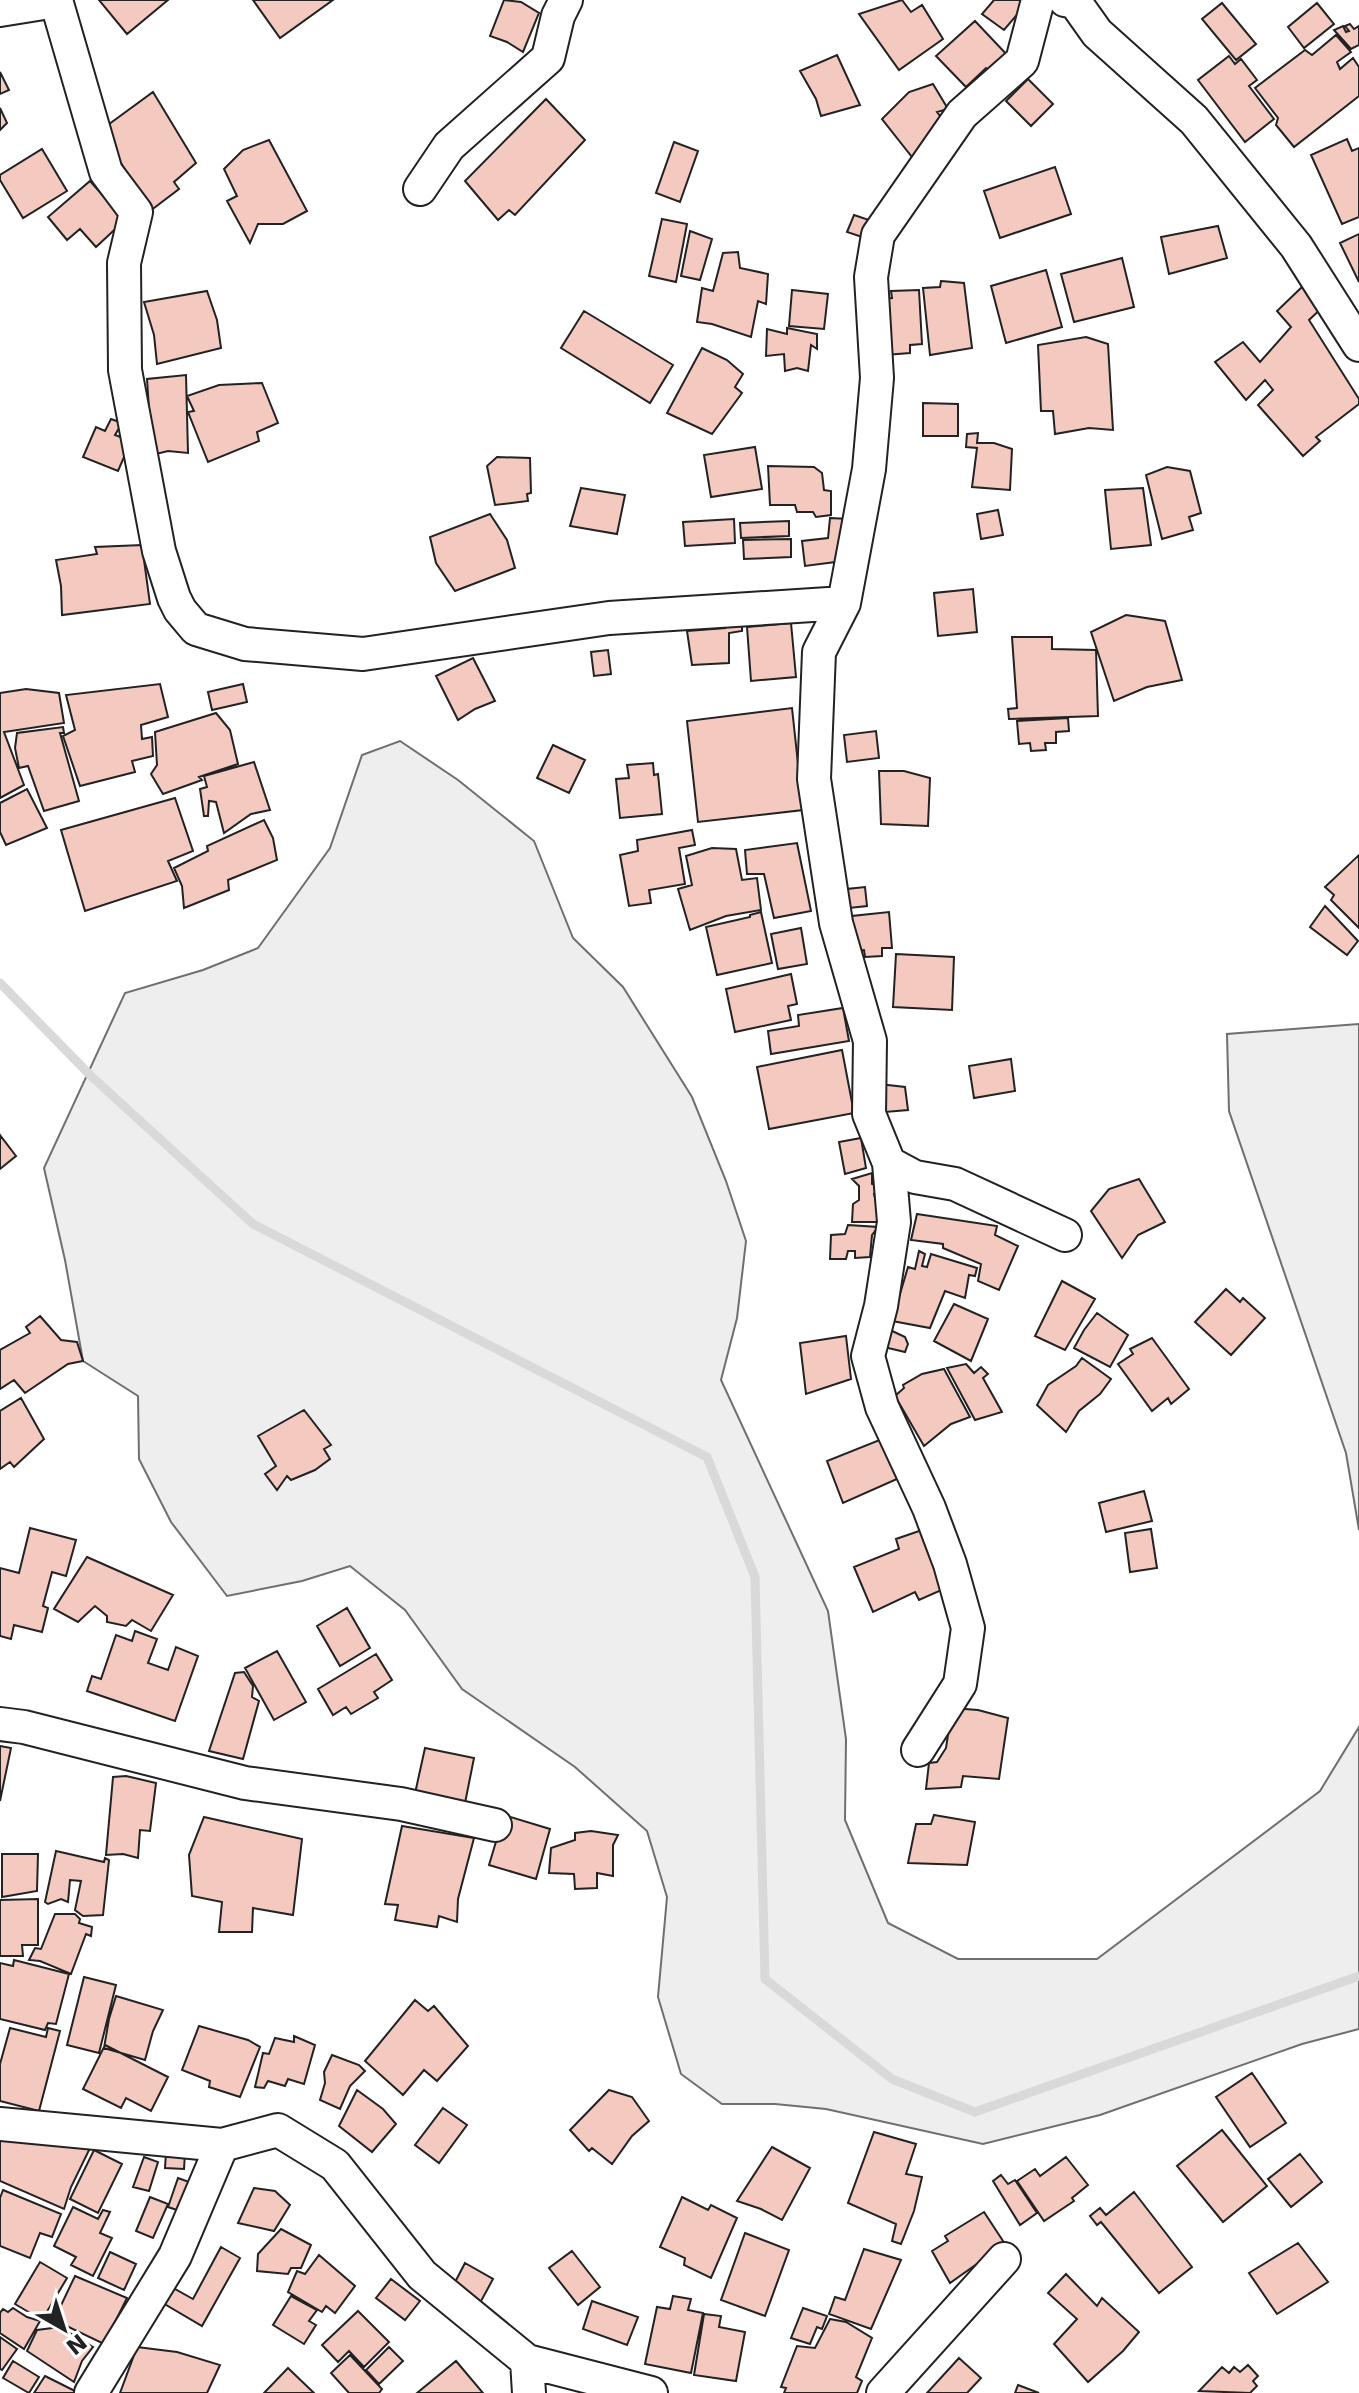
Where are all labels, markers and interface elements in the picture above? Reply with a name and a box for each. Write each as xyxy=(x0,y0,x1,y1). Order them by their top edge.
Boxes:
north arrow xyxy=(24,2289,104,2369)
text: N xyxy=(61,2329,91,2360)

